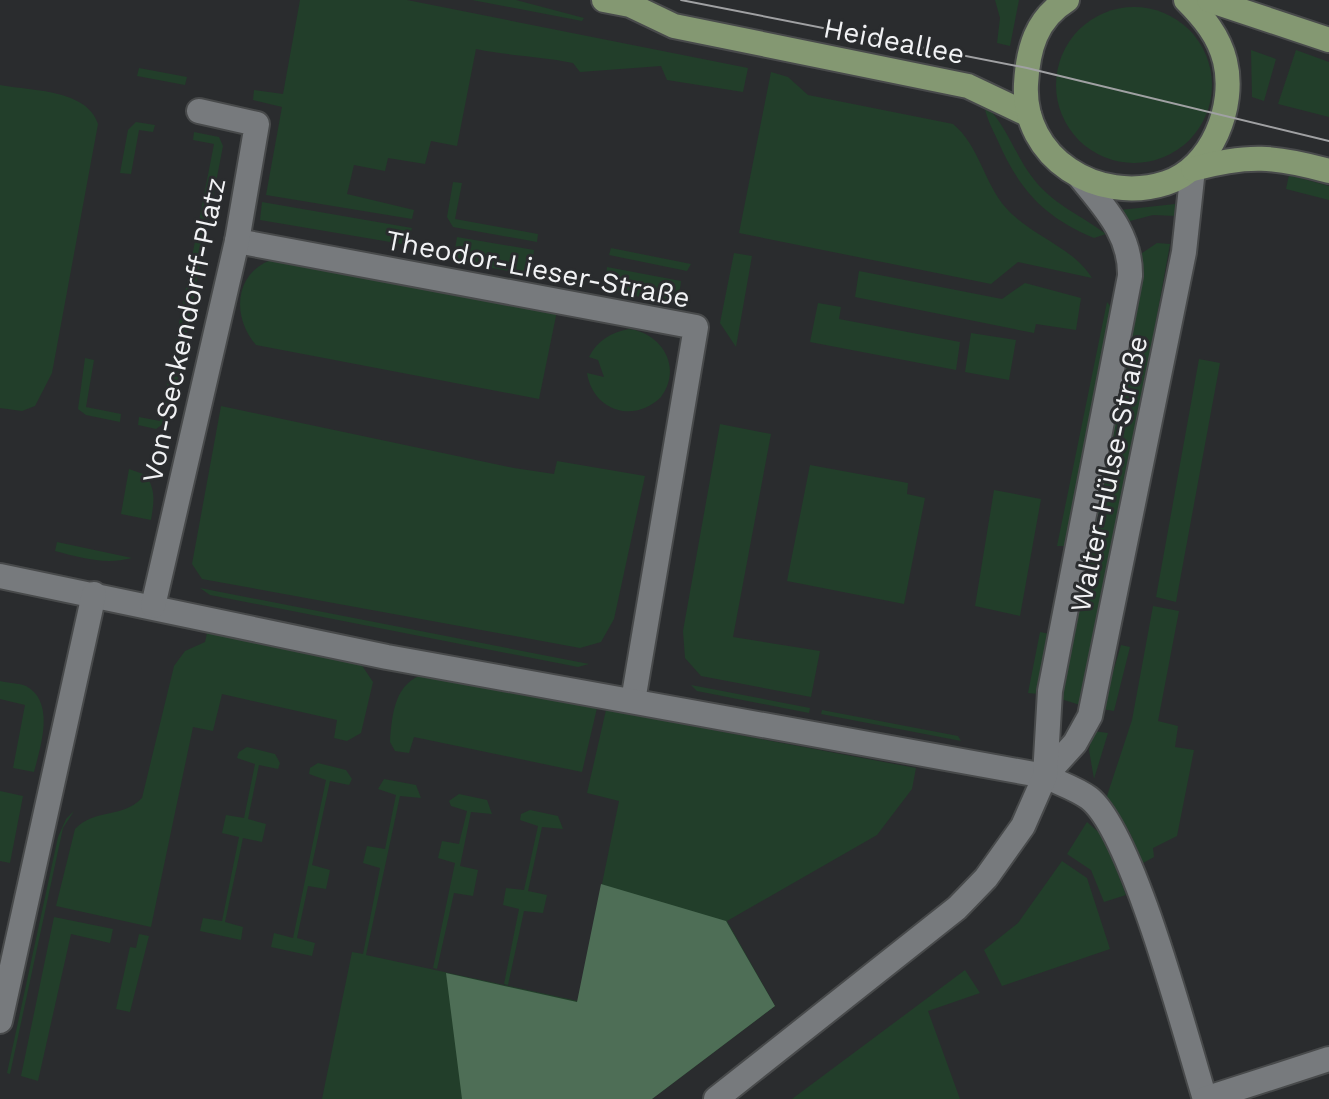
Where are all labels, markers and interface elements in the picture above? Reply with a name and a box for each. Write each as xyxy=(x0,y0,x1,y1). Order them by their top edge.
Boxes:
street label: Heideallee xyxy=(821,11,967,71)
street label: Von-Seckendorff-Platz xyxy=(136,174,232,486)
street label: Theodor-Lieser-Straße xyxy=(383,223,693,315)
street label: Walter-Hülse-Straße xyxy=(1064,333,1154,615)

